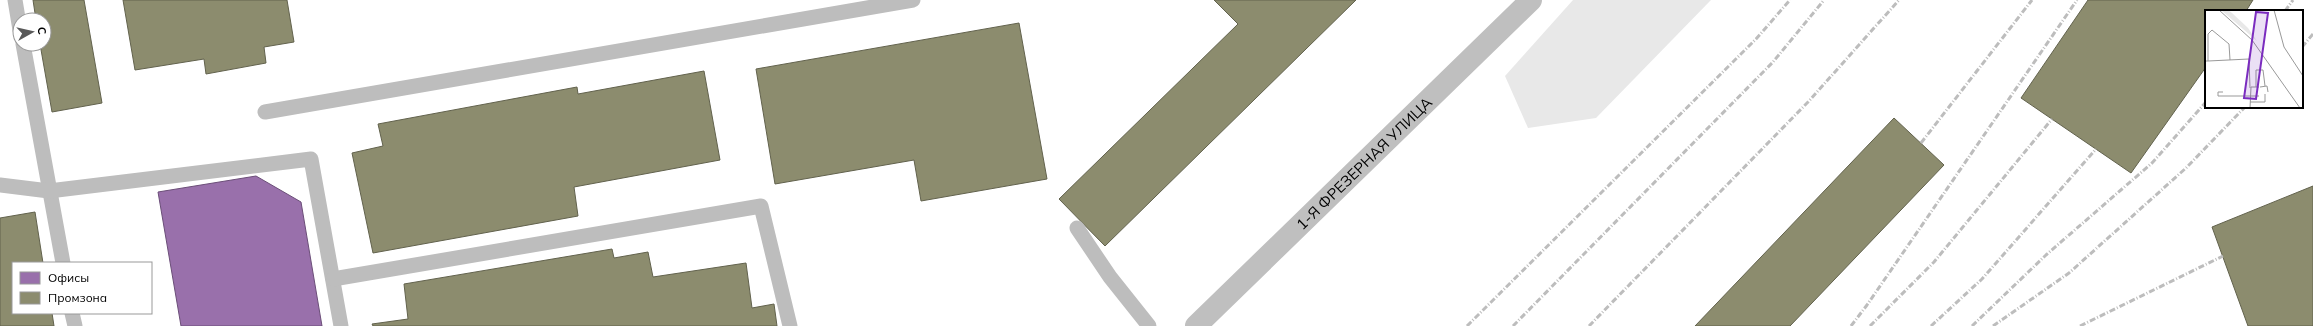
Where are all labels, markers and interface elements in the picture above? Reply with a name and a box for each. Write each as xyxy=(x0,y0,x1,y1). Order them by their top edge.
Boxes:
inset map xyxy=(2205,10,2303,108)
north arrow xyxy=(12,12,52,52)
text: С xyxy=(34,26,49,36)
street label: 1-Я ФРЕЗЕРНАЯ УЛИЦА xyxy=(1292,92,1436,233)
legend xyxy=(12,262,152,314)
text: Офисы xyxy=(48,270,89,285)
text: Промзона xyxy=(48,290,107,305)

